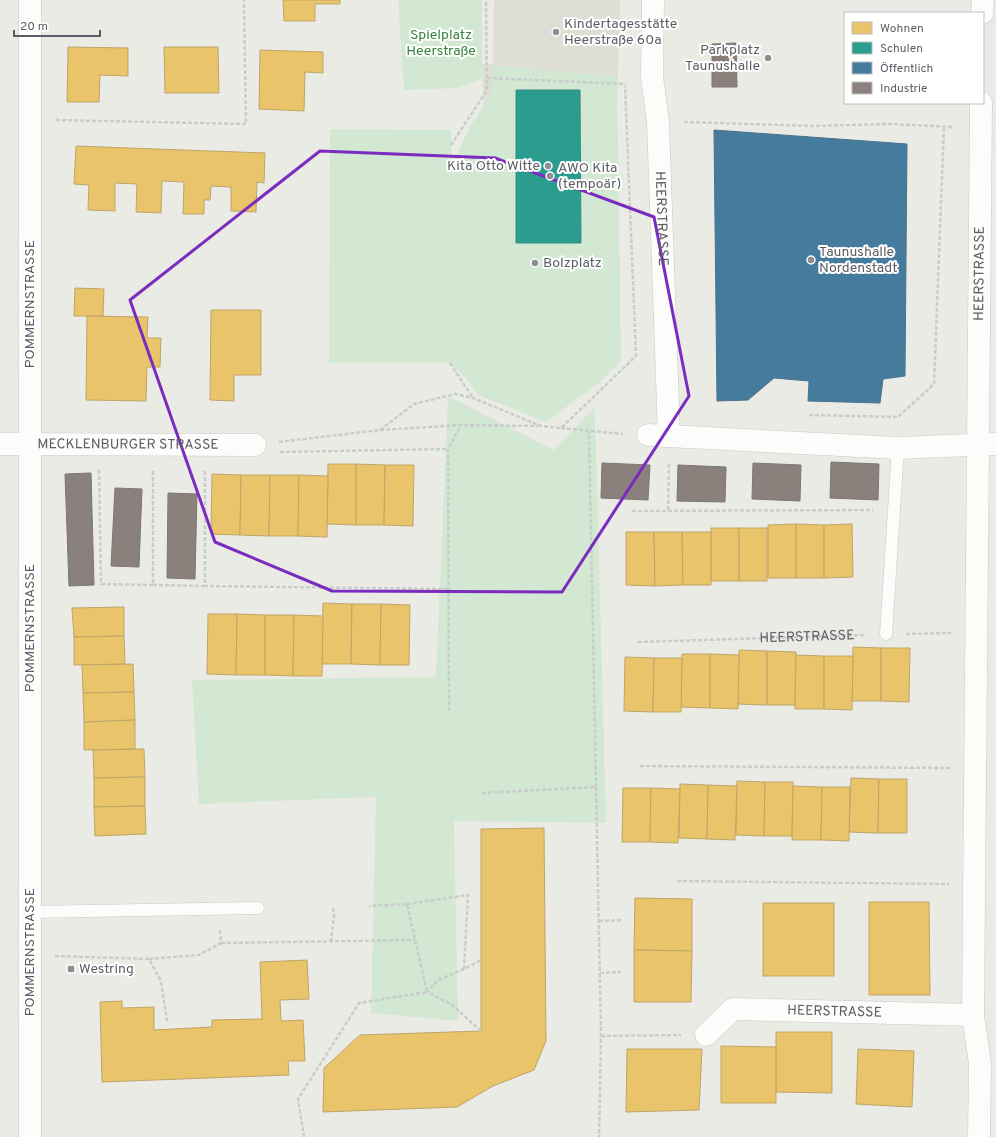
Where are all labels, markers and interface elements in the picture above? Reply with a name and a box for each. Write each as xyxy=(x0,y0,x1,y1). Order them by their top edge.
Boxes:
scale bar xyxy=(14,12,100,38)
legend xyxy=(844,12,984,104)
place label: Kindertagesstätte Heerstraße 60a xyxy=(564,16,677,49)
text: 20 m xyxy=(20,19,48,35)
text: Wohnen xyxy=(880,21,924,37)
park label: Spielplatz Heerstraße xyxy=(406,27,476,60)
marker: Kindertagesstätte Heerstraße 60a xyxy=(551,27,561,37)
text: Schulen xyxy=(880,41,923,57)
place label: Parkplatz Taunushalle xyxy=(685,42,760,75)
marker: Parkplatz Taunushalle xyxy=(763,53,773,63)
text: Öffentlich xyxy=(880,61,933,77)
text: Industrie xyxy=(880,81,928,97)
place label: Kita Otto Witte xyxy=(447,158,540,175)
place label: AWO Kita (tempoär) xyxy=(558,160,621,193)
marker: Kita Otto Witte xyxy=(543,161,553,171)
marker: AWO Kita (tempoär) xyxy=(545,171,555,181)
street label: HEERSTRASSE xyxy=(651,171,672,266)
street label: HEERSTRASSE xyxy=(971,226,988,321)
street label: POMMERNSTRASSE xyxy=(22,240,39,368)
place label: Taunushalle Nordenstadt xyxy=(819,244,898,277)
place label: Bolzplatz xyxy=(543,255,602,272)
marker: Taunushalle Nordenstadt xyxy=(806,255,816,265)
marker: Bolzplatz xyxy=(530,258,540,268)
street label: MECKLENBURGER STRASSE xyxy=(37,436,219,453)
street label: POMMERNSTRASSE xyxy=(22,564,39,692)
street label: HEERSTRASSE xyxy=(759,627,855,647)
street label: POMMERNSTRASSE xyxy=(22,888,39,1016)
place label: Westring xyxy=(79,961,134,978)
marker: Westring xyxy=(66,964,76,974)
street label: HEERSTRASSE xyxy=(787,1002,882,1021)

